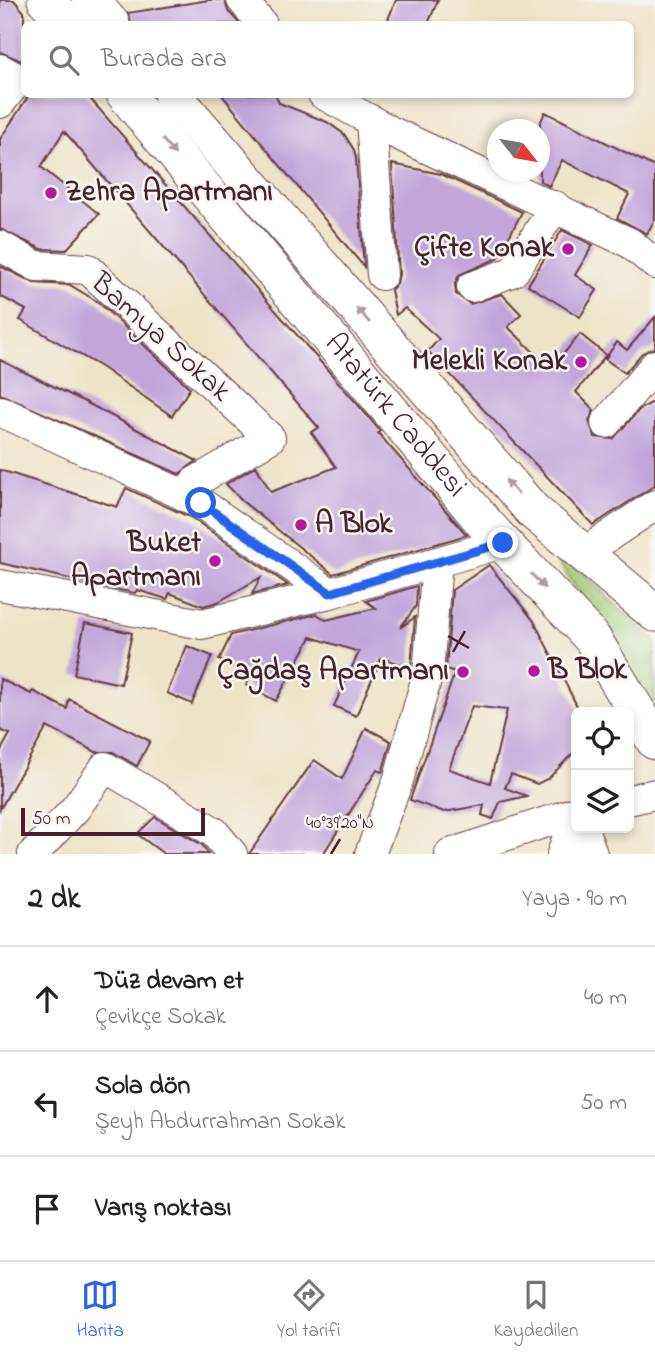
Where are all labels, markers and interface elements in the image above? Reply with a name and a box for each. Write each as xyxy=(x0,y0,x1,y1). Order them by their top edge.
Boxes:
search box xyxy=(21,21,634,98)
icon: search xyxy=(45,41,83,79)
text: Burada ara xyxy=(101,41,227,79)
north arrow xyxy=(487,119,550,182)
one-way arrow xyxy=(161,138,176,155)
place label: Zehra Apartmanı xyxy=(65,171,273,215)
marker: Zehra Apartmanı xyxy=(43,185,59,201)
place label: Çifte Konak xyxy=(414,227,555,271)
marker: Çifte Konak xyxy=(560,241,576,257)
street label: Bamya Sokak xyxy=(79,262,241,414)
one-way arrow xyxy=(355,306,371,324)
street label: Atatürk Caddesi xyxy=(313,324,477,508)
place label: Melekli Konak xyxy=(412,340,568,384)
marker: Melekli Konak xyxy=(573,354,589,370)
one-way arrow xyxy=(504,478,520,496)
route start xyxy=(185,487,216,518)
place label: A Blok xyxy=(315,503,393,547)
marker: A Blok xyxy=(293,517,309,533)
place label: Buket Apartmanı xyxy=(71,522,202,600)
route end xyxy=(487,527,518,558)
marker: Buket Apartmanı xyxy=(207,553,223,569)
one-way arrow xyxy=(530,572,546,589)
place label: B Blok xyxy=(546,649,628,693)
place label: Çağdaş Apartmanı xyxy=(217,650,449,695)
marker: B Blok xyxy=(526,663,542,679)
marker: Çağdaş Apartmanı xyxy=(455,664,471,680)
map controls xyxy=(571,707,634,833)
button: locate xyxy=(571,707,634,770)
button: layers xyxy=(571,770,634,833)
scale bar xyxy=(21,805,205,837)
text: 50 m xyxy=(32,806,71,833)
text: 40°39'20"N xyxy=(306,811,374,837)
text: 2 dk xyxy=(28,878,80,922)
text: Yaya · 90 m xyxy=(522,883,627,916)
text: Düz devam et xyxy=(95,963,244,1001)
icon: ahead xyxy=(28,980,66,1018)
text: 40 m xyxy=(584,982,627,1015)
text: Çevikçe Sokak xyxy=(95,1001,226,1034)
text: Sola dön xyxy=(95,1068,190,1106)
icon: left xyxy=(28,1085,66,1123)
text: 50 m xyxy=(580,1087,627,1120)
text: Şeyh Abdurrahman Sokak xyxy=(95,1106,345,1139)
icon: arrive xyxy=(28,1190,66,1228)
text: Varış noktası xyxy=(95,1190,231,1228)
tab: Harita xyxy=(77,1276,124,1345)
tab: Yol tarifi xyxy=(277,1276,340,1345)
tab: Kaydedilen xyxy=(493,1276,578,1345)

